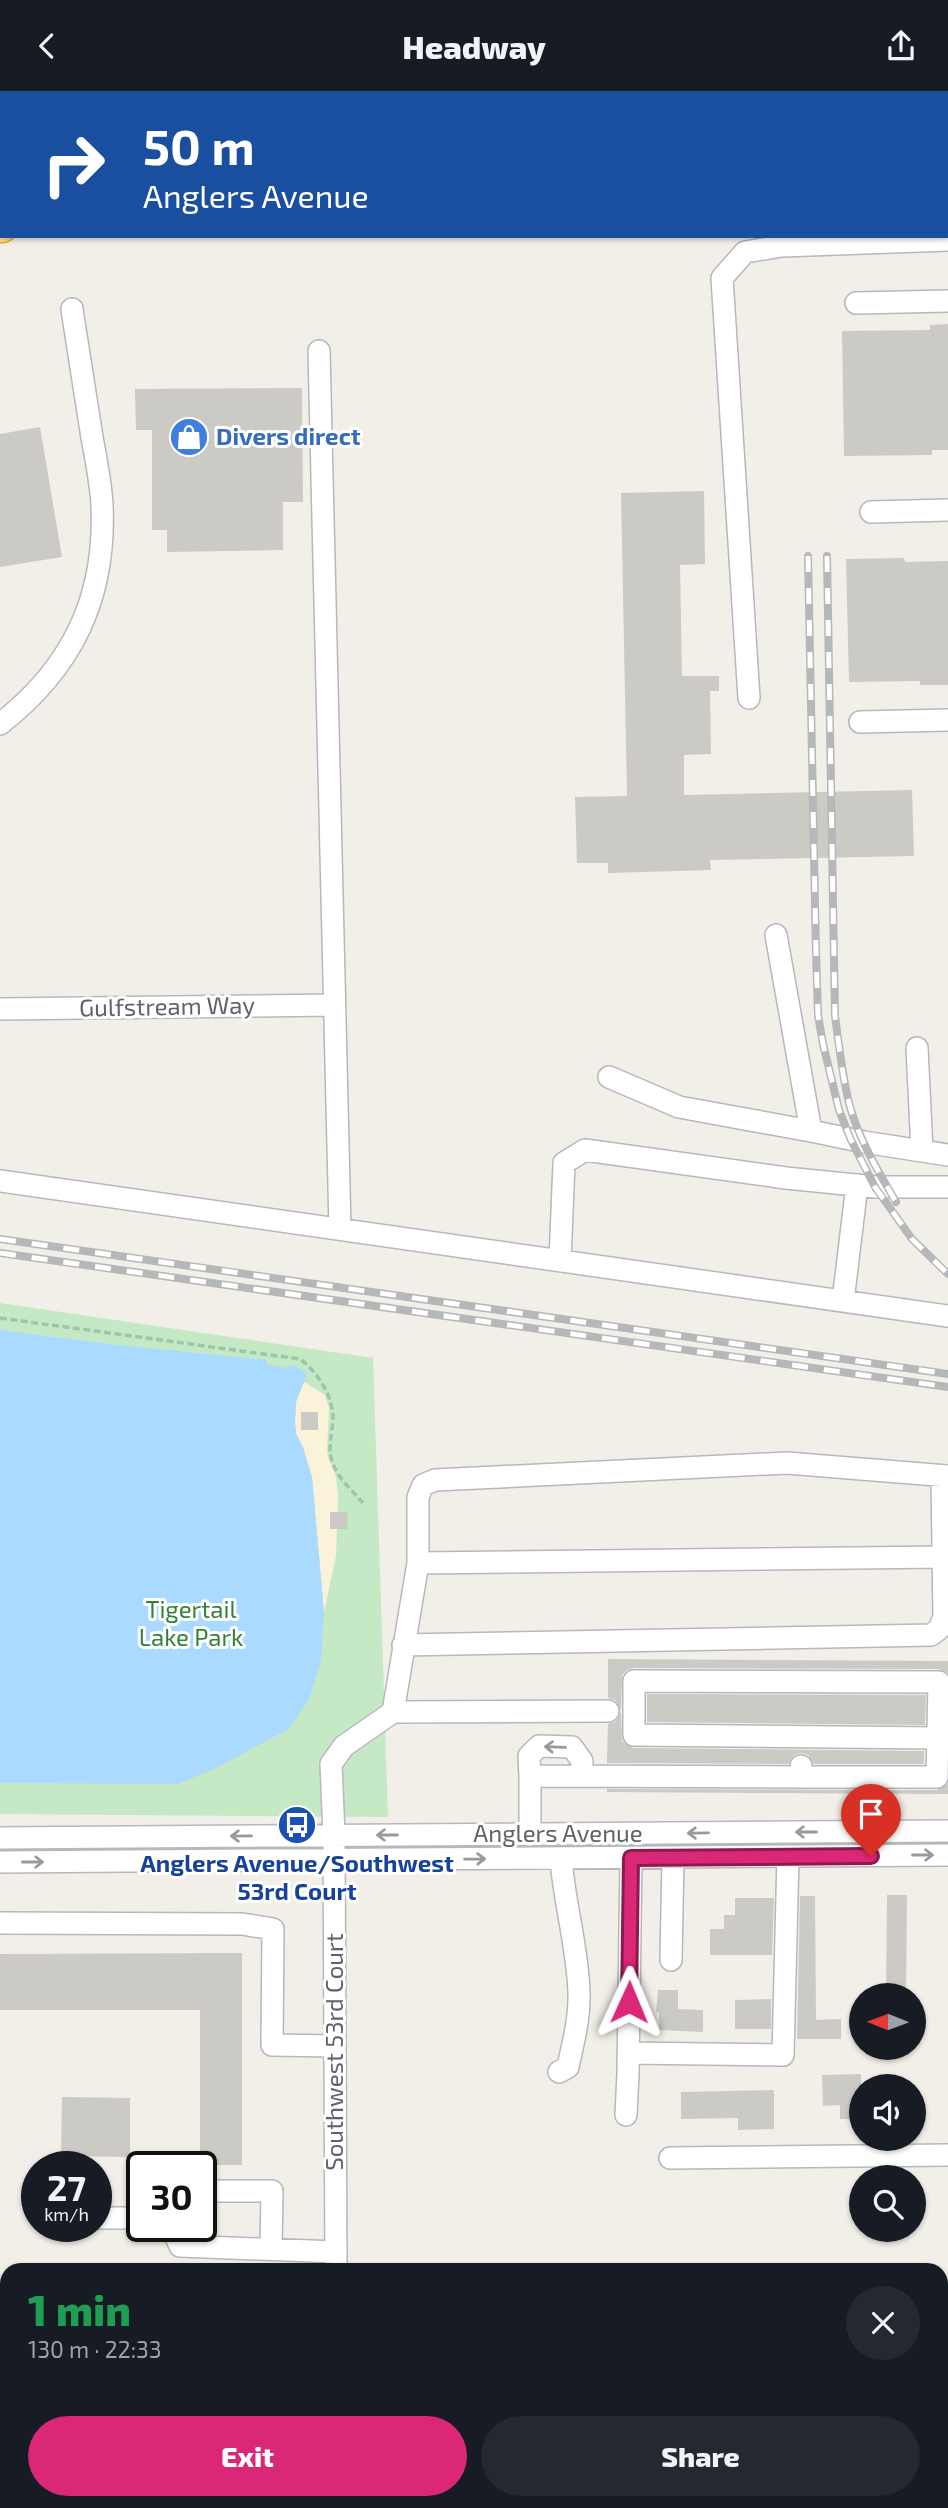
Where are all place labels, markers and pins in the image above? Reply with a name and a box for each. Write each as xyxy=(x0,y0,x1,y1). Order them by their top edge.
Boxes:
shop icon: Divers direct xyxy=(168,416,210,458)
place label: Divers direct xyxy=(216,421,361,450)
pin xyxy=(841,1784,901,1856)
bus stop icon: Anglers Avenue/Southwest 53rd Court xyxy=(276,1804,318,1846)
place label: Anglers Avenue/Southwest 53rd Court xyxy=(140,1848,454,1905)

